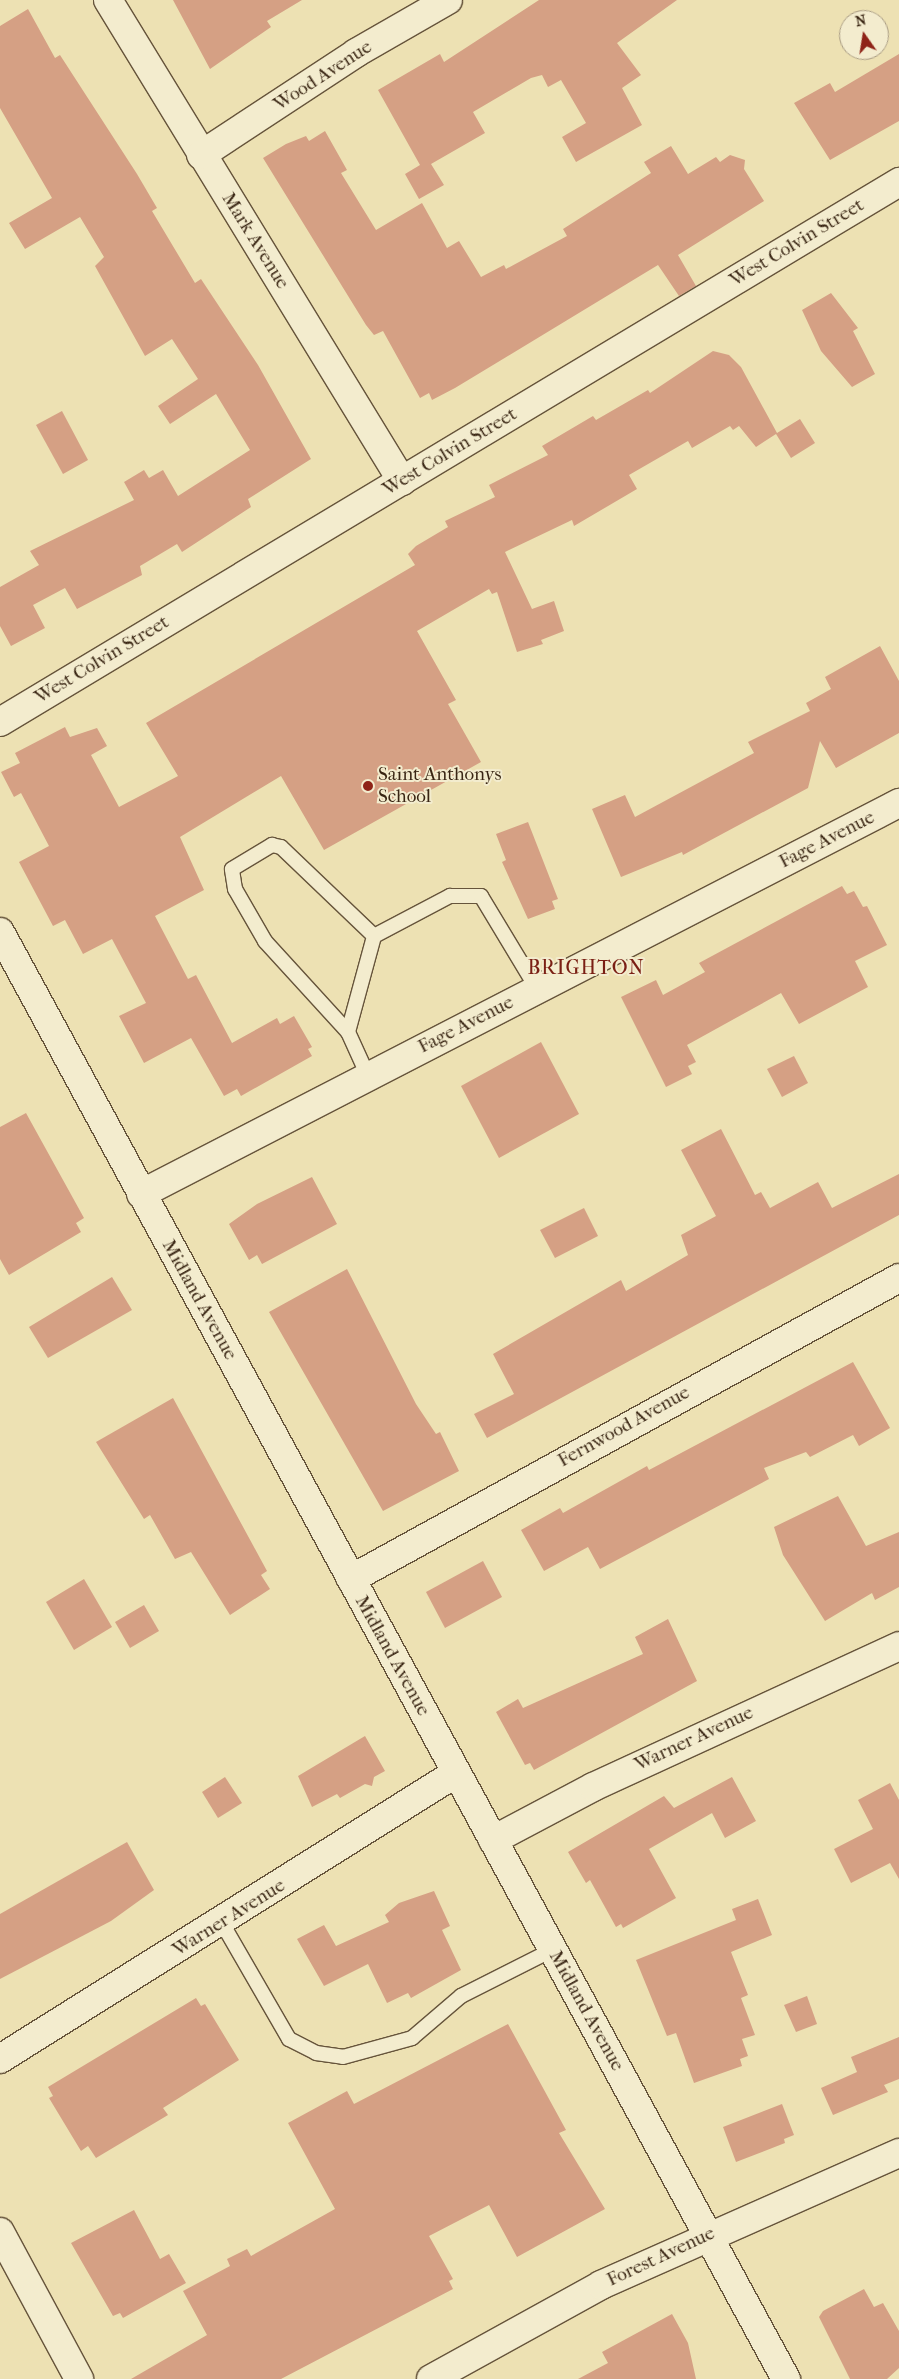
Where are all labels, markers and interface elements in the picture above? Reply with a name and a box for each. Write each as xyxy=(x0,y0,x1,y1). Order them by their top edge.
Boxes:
north arrow xyxy=(839,10,889,60)
text: N xyxy=(854,11,868,30)
street label: Wood Avenue xyxy=(270,36,376,116)
street label: Mark Avenue xyxy=(216,189,294,293)
street label: West Colvin Street xyxy=(726,194,868,292)
street label: West Colvin Street xyxy=(379,403,521,501)
street label: West Colvin Street xyxy=(31,611,173,709)
place label: Saint Anthonys School xyxy=(378,764,502,808)
marker: Saint Anthonys School xyxy=(362,780,374,792)
street label: Fage Avenue xyxy=(776,806,878,874)
district label: BRIGHTON xyxy=(526,955,646,979)
street label: Fage Avenue xyxy=(415,991,517,1059)
street label: Midland Avenue xyxy=(157,1236,241,1364)
street label: Fernwood Avenue xyxy=(554,1381,694,1473)
street label: Midland Avenue xyxy=(350,1592,434,1720)
street label: Warner Avenue xyxy=(631,1702,757,1776)
street label: Warner Avenue xyxy=(169,1874,289,1962)
street label: Midland Avenue xyxy=(544,1947,628,2075)
street label: Forest Avenue xyxy=(604,2222,718,2292)

